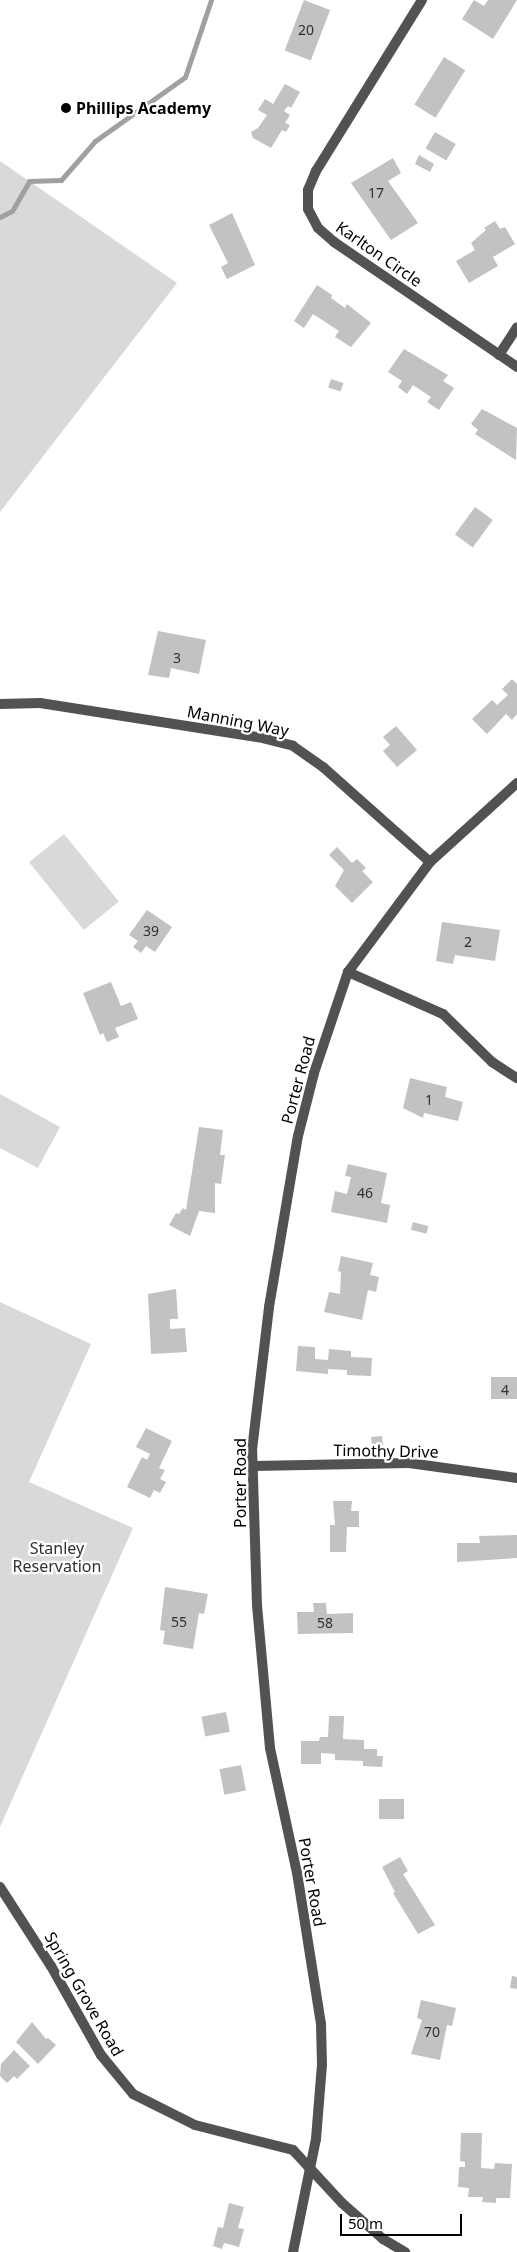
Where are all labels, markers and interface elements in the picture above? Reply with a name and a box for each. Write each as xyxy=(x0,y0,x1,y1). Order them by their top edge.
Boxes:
house number: 20 xyxy=(298,22,314,38)
place label: Phillips Academy xyxy=(76,98,211,118)
marker: Phillips Academy xyxy=(60,102,72,114)
house number: 17 xyxy=(368,185,384,201)
street label: Karlton Circle xyxy=(332,217,426,291)
house number: 3 xyxy=(173,650,181,666)
street label: Manning Way xyxy=(186,702,290,740)
house number: 39 xyxy=(143,923,159,939)
house number: 2 xyxy=(464,934,472,950)
street label: Porter Road xyxy=(277,1034,319,1126)
house number: 1 xyxy=(425,1092,433,1108)
house number: 46 xyxy=(357,1185,373,1201)
house number: 4 xyxy=(501,1382,509,1398)
street label: Porter Road xyxy=(230,1438,250,1528)
street label: Timothy Drive xyxy=(333,1440,439,1462)
park label: Stanley Reservation xyxy=(13,1538,101,1576)
house number: 55 xyxy=(171,1614,187,1630)
house number: 58 xyxy=(317,1615,333,1631)
street label: Porter Road xyxy=(295,1836,329,1928)
street label: Spring Grove Road xyxy=(41,1928,127,2060)
house number: 70 xyxy=(424,2024,440,2040)
scale bar xyxy=(342,2204,464,2236)
text: 50 m xyxy=(348,2213,383,2233)

